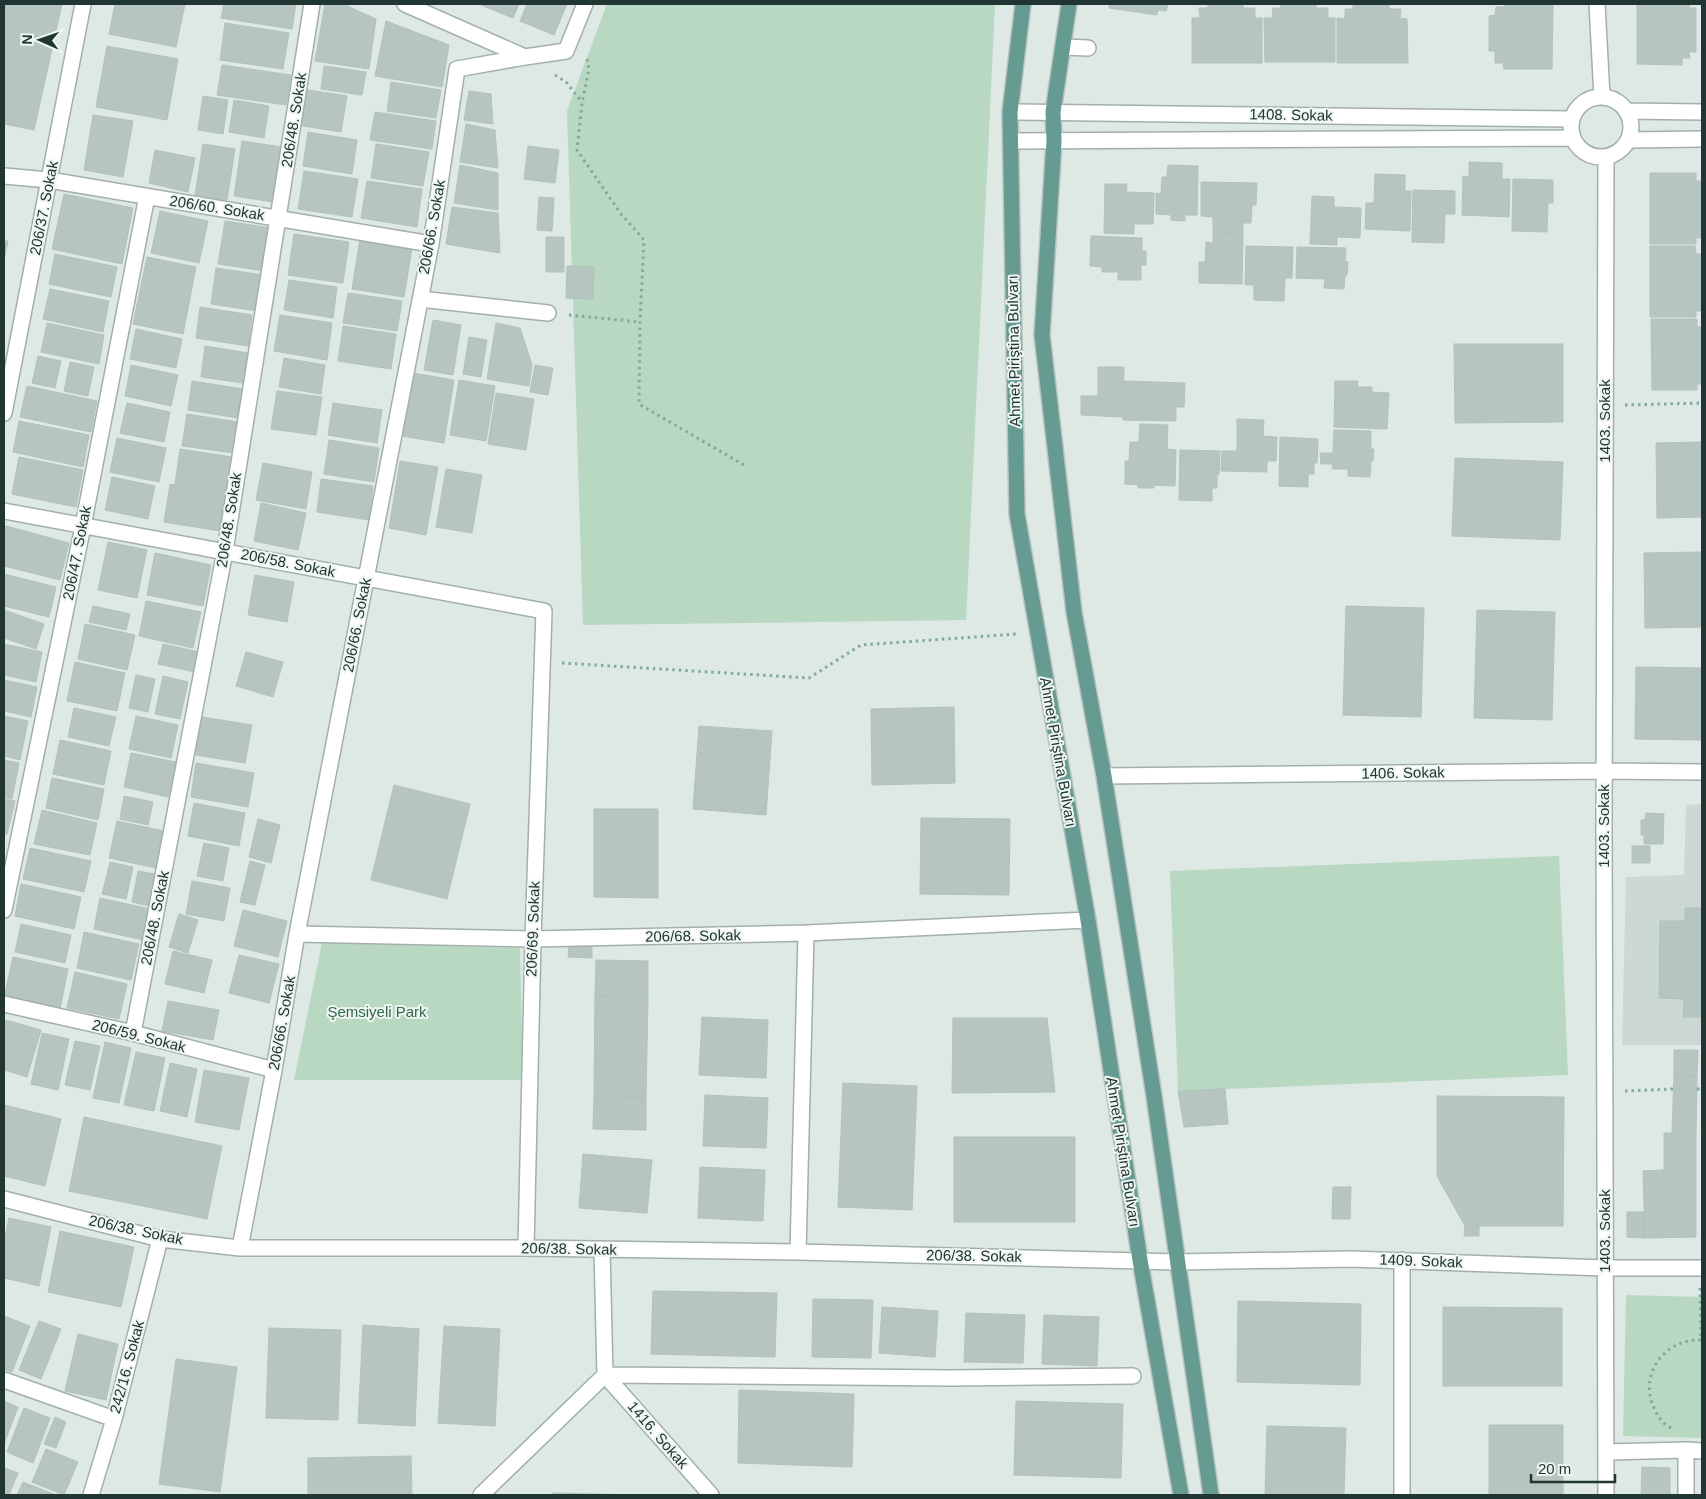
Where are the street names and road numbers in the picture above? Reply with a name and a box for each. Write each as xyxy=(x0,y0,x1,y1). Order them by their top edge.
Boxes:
street label: 206/48. Sokak xyxy=(278,71,309,169)
street label: 1408. Sokak xyxy=(1249,105,1333,124)
street label: 206/37. Sokak xyxy=(26,159,61,257)
street label: 206/66. Sokak xyxy=(415,178,448,276)
street label: 206/60. Sokak xyxy=(168,192,266,223)
street label: Ahmet Piriştina Bulvarı xyxy=(1004,275,1023,427)
street label: 1403. Sokak xyxy=(1596,379,1613,463)
street label: 206/48. Sokak xyxy=(213,471,244,569)
street label: 206/47. Sokak xyxy=(59,504,94,602)
street label: 206/58. Sokak xyxy=(239,545,337,580)
street label: 206/66. Sokak xyxy=(339,576,374,674)
street label: Ahmet Piriştina Bulvarı xyxy=(1037,676,1080,828)
street label: 1406. Sokak xyxy=(1361,763,1445,782)
street label: 1403. Sokak xyxy=(1595,784,1612,868)
street label: 206/48. Sokak xyxy=(137,869,172,967)
street label: 206/69. Sokak xyxy=(522,880,543,977)
street label: 206/68. Sokak xyxy=(645,926,742,945)
street label: 206/66. Sokak xyxy=(265,974,298,1072)
street label: 206/59. Sokak xyxy=(91,1016,188,1055)
street label: Ahmet Piriştina Bulvarı xyxy=(1103,1076,1144,1228)
street label: 1403. Sokak xyxy=(1596,1189,1613,1273)
street label: 206/38. Sokak xyxy=(87,1211,185,1248)
street label: 206/38. Sokak xyxy=(521,1239,618,1258)
street label: 206/38. Sokak xyxy=(926,1246,1023,1265)
street label: 1409. Sokak xyxy=(1379,1251,1463,1270)
street label: 242/16. Sokak xyxy=(106,1318,147,1415)
street label: 1416. Sokak xyxy=(625,1398,692,1472)

